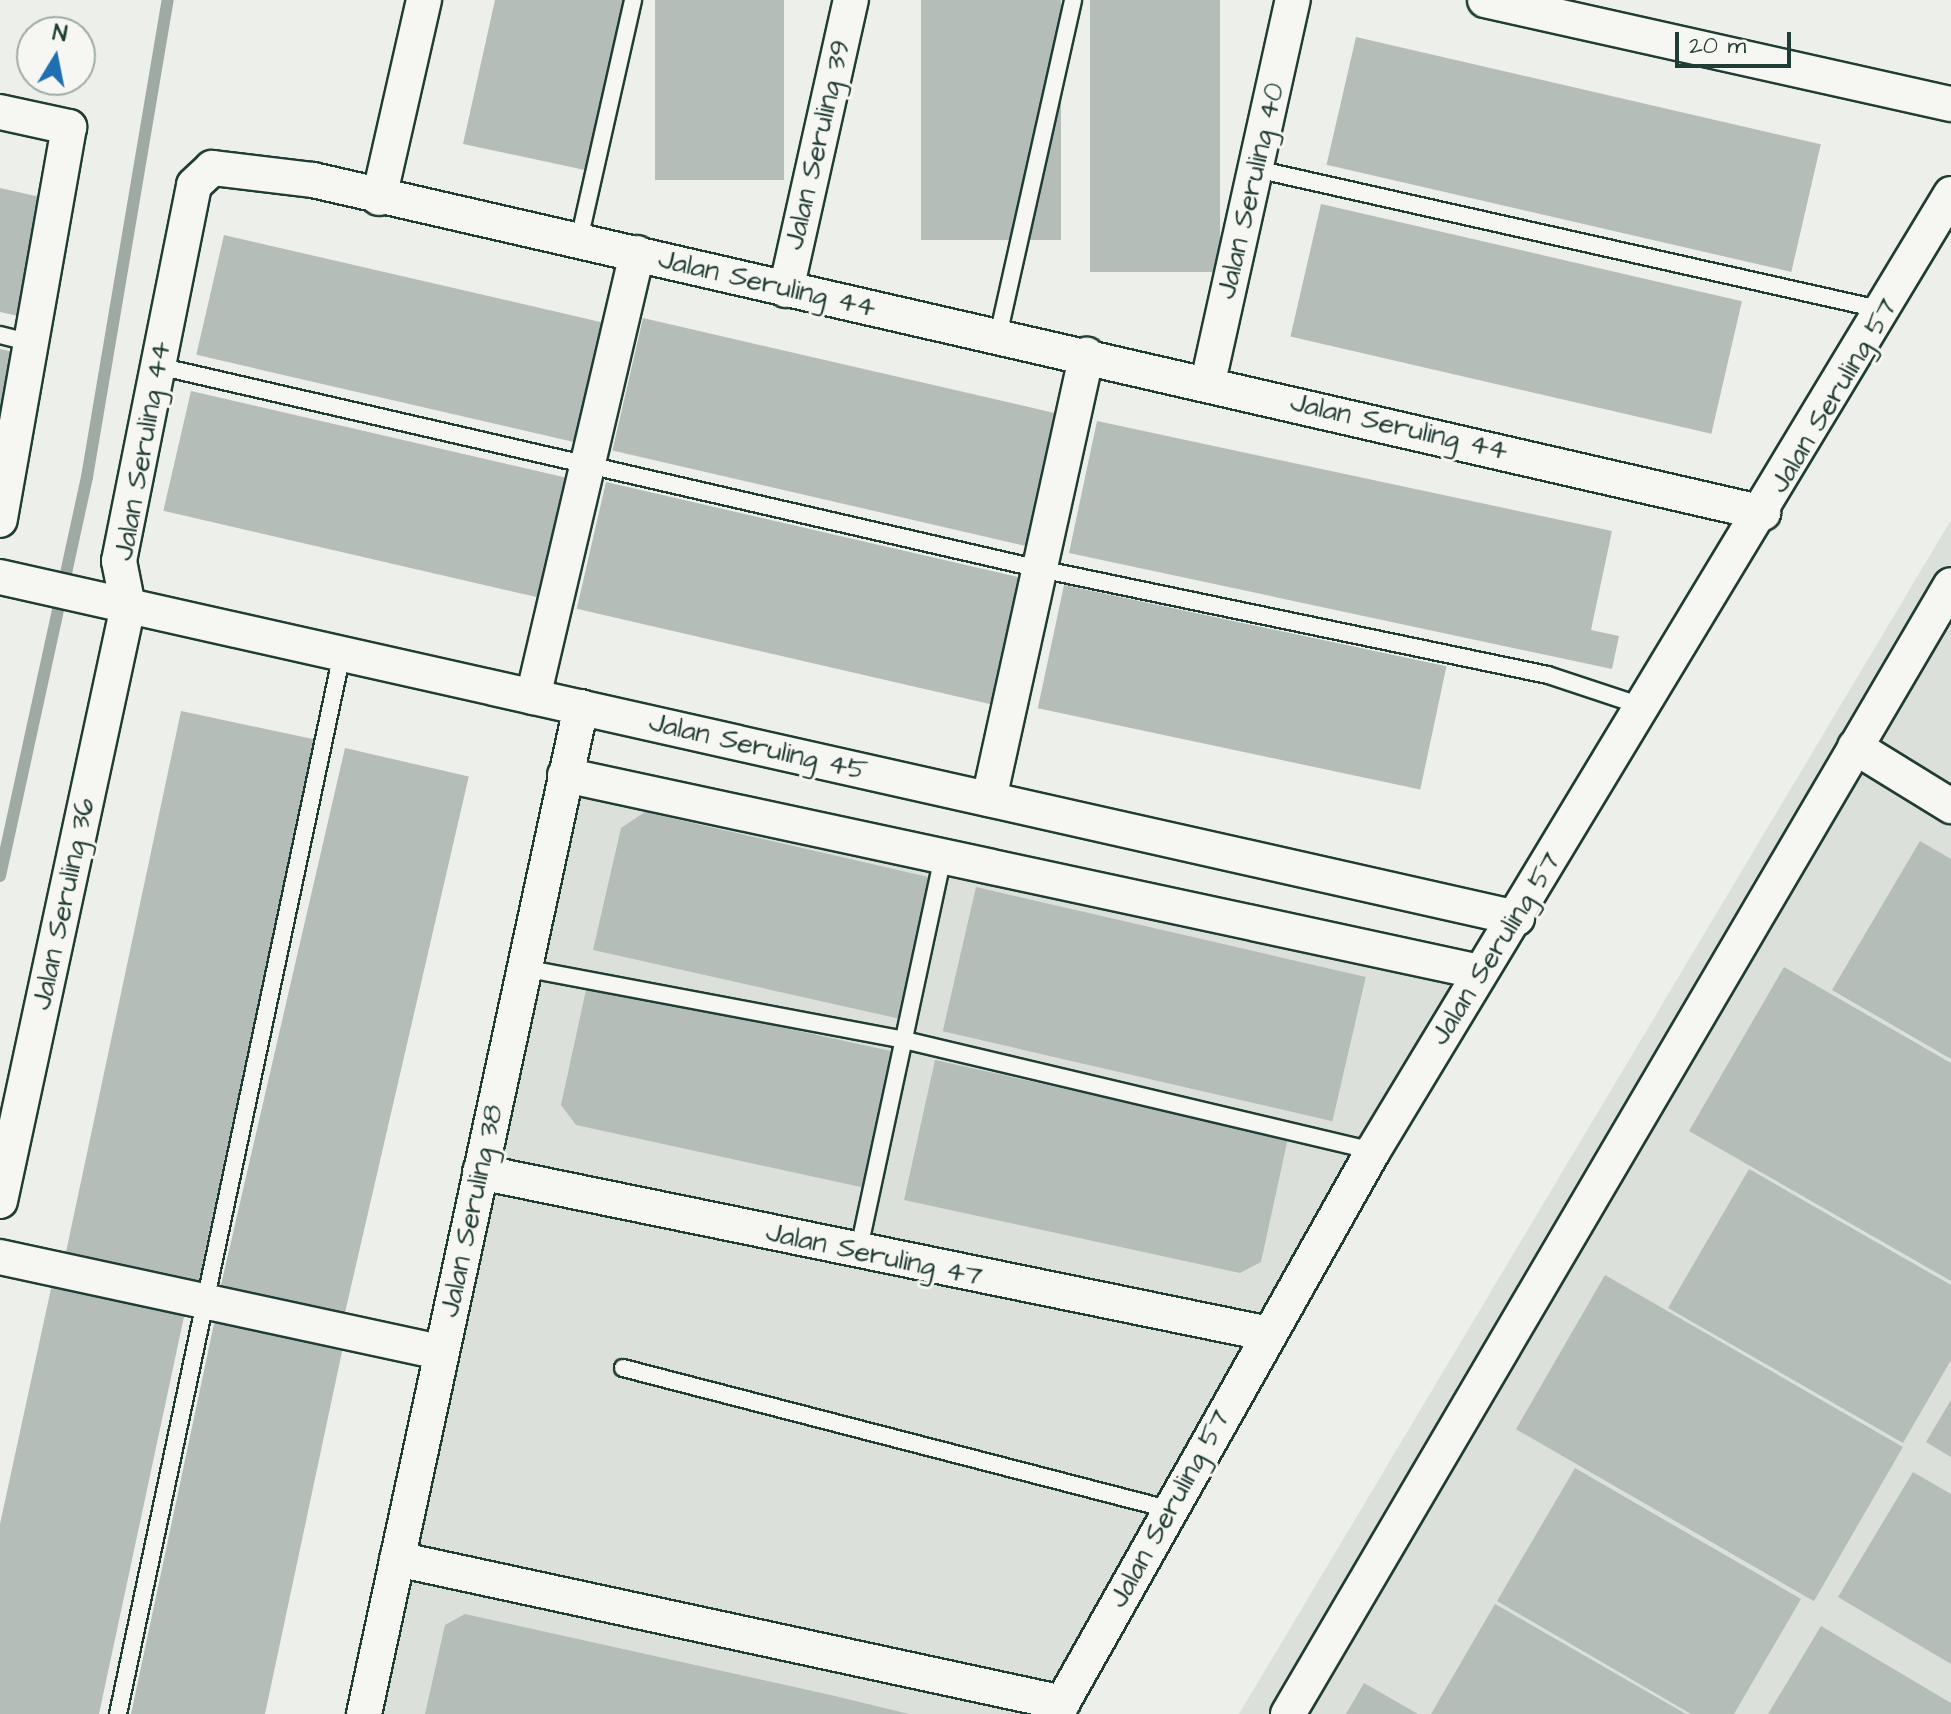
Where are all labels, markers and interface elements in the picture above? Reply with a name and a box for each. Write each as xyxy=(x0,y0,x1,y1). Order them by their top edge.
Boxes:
north arrow xyxy=(16,16,96,96)
scale bar xyxy=(1679,16,1795,66)
text: N xyxy=(50,17,69,50)
text: 20 m xyxy=(1689,29,1746,63)
street label: Jalan Seruling 39 xyxy=(778,37,858,253)
street label: Jalan Seruling 40 xyxy=(1210,80,1292,302)
street label: Jalan Seruling 44 xyxy=(655,243,879,325)
street label: Jalan Seruling 57 xyxy=(1763,293,1905,499)
street label: Jalan Seruling 44 xyxy=(107,339,179,563)
street label: Jalan Seruling 44 xyxy=(1287,386,1511,468)
street label: Jalan Seruling 45 xyxy=(646,706,870,788)
street label: Jalan Seruling 36 xyxy=(25,795,103,1013)
street label: Jalan Seruling 57 xyxy=(1423,846,1569,1052)
street label: Jalan Seruling 38 xyxy=(433,1102,511,1320)
street label: Jalan Seruling 47 xyxy=(763,1216,985,1294)
street label: Jalan Seruling 57 xyxy=(1102,1404,1238,1614)

